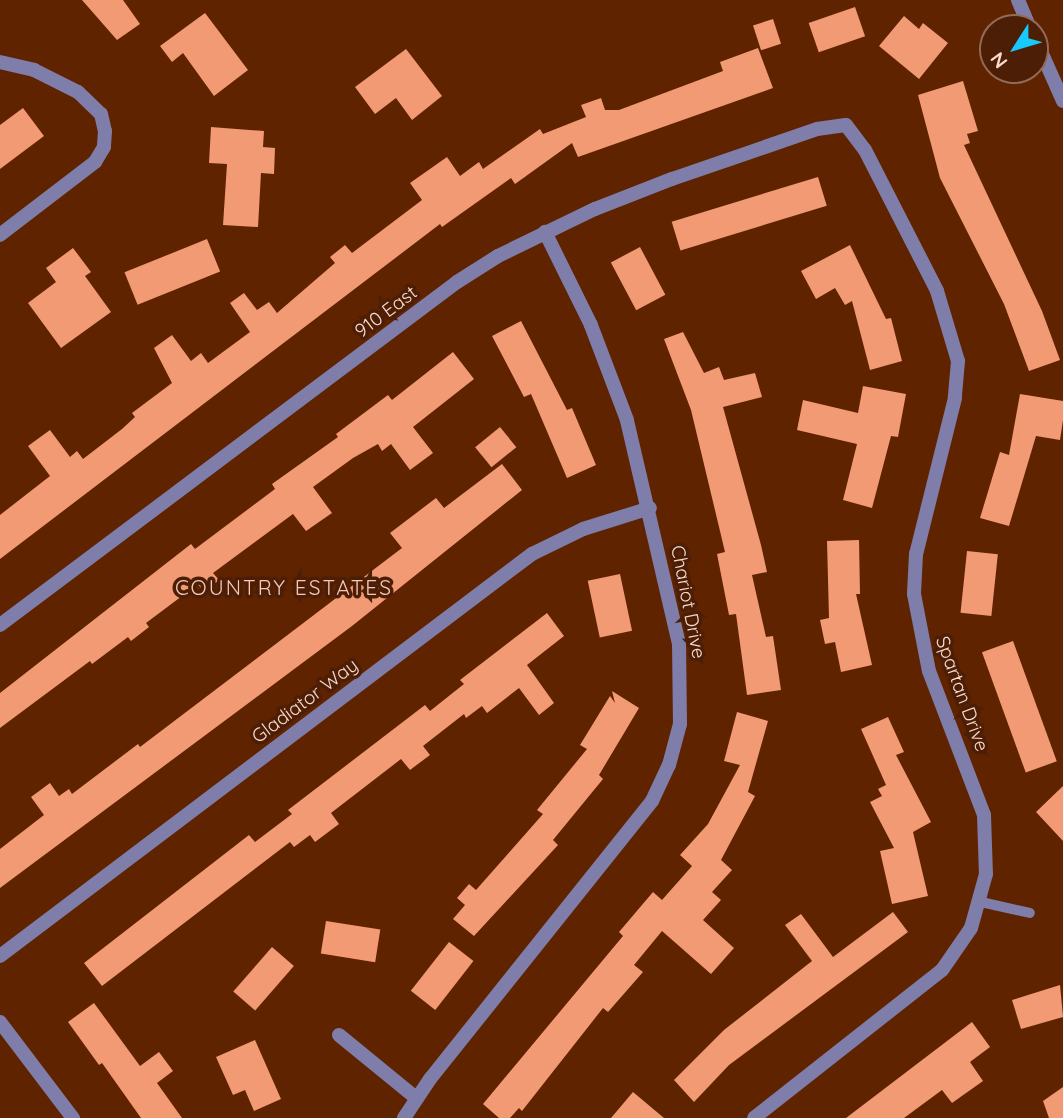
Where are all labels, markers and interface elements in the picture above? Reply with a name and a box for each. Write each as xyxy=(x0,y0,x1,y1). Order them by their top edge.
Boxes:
north arrow xyxy=(979,14,1049,84)
text: N xyxy=(985,48,1013,73)
street label: 910 East xyxy=(350,281,422,343)
street label: Chariot Drive xyxy=(666,543,710,661)
district label: COUNTRY ESTATES xyxy=(177,574,391,600)
street label: Spartan Drive xyxy=(931,633,993,755)
street label: Gladiator Way xyxy=(247,654,363,748)

